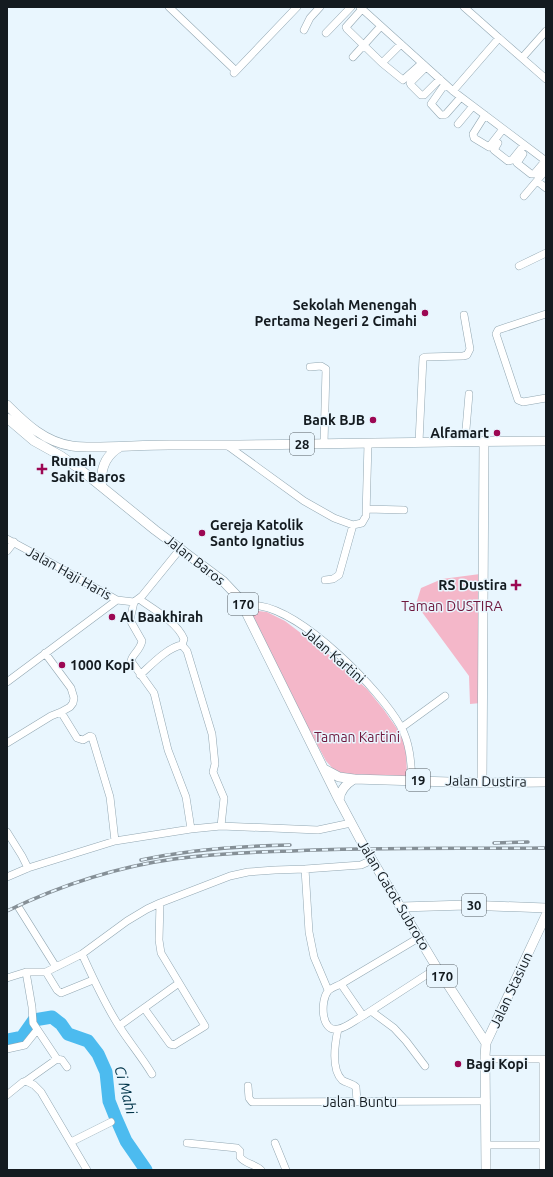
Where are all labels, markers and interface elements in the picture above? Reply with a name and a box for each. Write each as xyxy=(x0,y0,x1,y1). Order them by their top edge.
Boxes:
place label: Sekolah Menengah Pertama Negeri 2 Cimahi xyxy=(255,297,417,329)
marker: Sekolah Menengah Pertama Negeri 2 Cimahi xyxy=(420,308,430,318)
place label: Bank BJB xyxy=(303,412,365,428)
marker: Bank BJB xyxy=(368,415,378,425)
place label: Alfamart xyxy=(430,425,489,441)
marker: Alfamart xyxy=(492,428,502,438)
road number: 28 xyxy=(290,433,314,455)
place label: Rumah Sakit Baros xyxy=(51,453,126,485)
marker: Rumah Sakit Baros xyxy=(36,463,48,475)
place label: Gereja Katolik Santo Ignatius xyxy=(210,517,305,549)
marker: Gereja Katolik Santo Ignatius xyxy=(197,528,207,538)
street label: Jalan Baros xyxy=(162,532,228,588)
street label: Jalan Haji Haris xyxy=(24,543,114,603)
place label: RS Dustira xyxy=(438,577,507,593)
marker: RS Dustira xyxy=(510,579,522,591)
road number: 170 xyxy=(228,593,258,615)
park label: Taman DUSTIRA xyxy=(401,598,503,614)
place label: Al Baakhirah xyxy=(120,609,203,625)
marker: Al Baakhirah xyxy=(107,612,117,622)
street label: Jalan Kartini xyxy=(300,624,368,686)
place label: 1000 Kopi xyxy=(70,657,135,673)
marker: 1000 Kopi xyxy=(57,660,67,670)
park label: Taman Kartini xyxy=(314,729,400,745)
road number: 19 xyxy=(406,769,430,791)
street label: Jalan Dustira xyxy=(445,772,527,790)
street label: Jalan Gatot Subroto xyxy=(355,837,433,953)
road number: 30 xyxy=(462,894,486,916)
street label: Jalan Stasiun xyxy=(486,950,536,1030)
road number: 170 xyxy=(427,965,457,987)
place label: Bagi Kopi xyxy=(466,1056,528,1072)
marker: Bagi Kopi xyxy=(453,1059,463,1069)
water label: Ci Mahi xyxy=(111,1064,141,1117)
street label: Jalan Buntu xyxy=(323,1094,397,1110)

